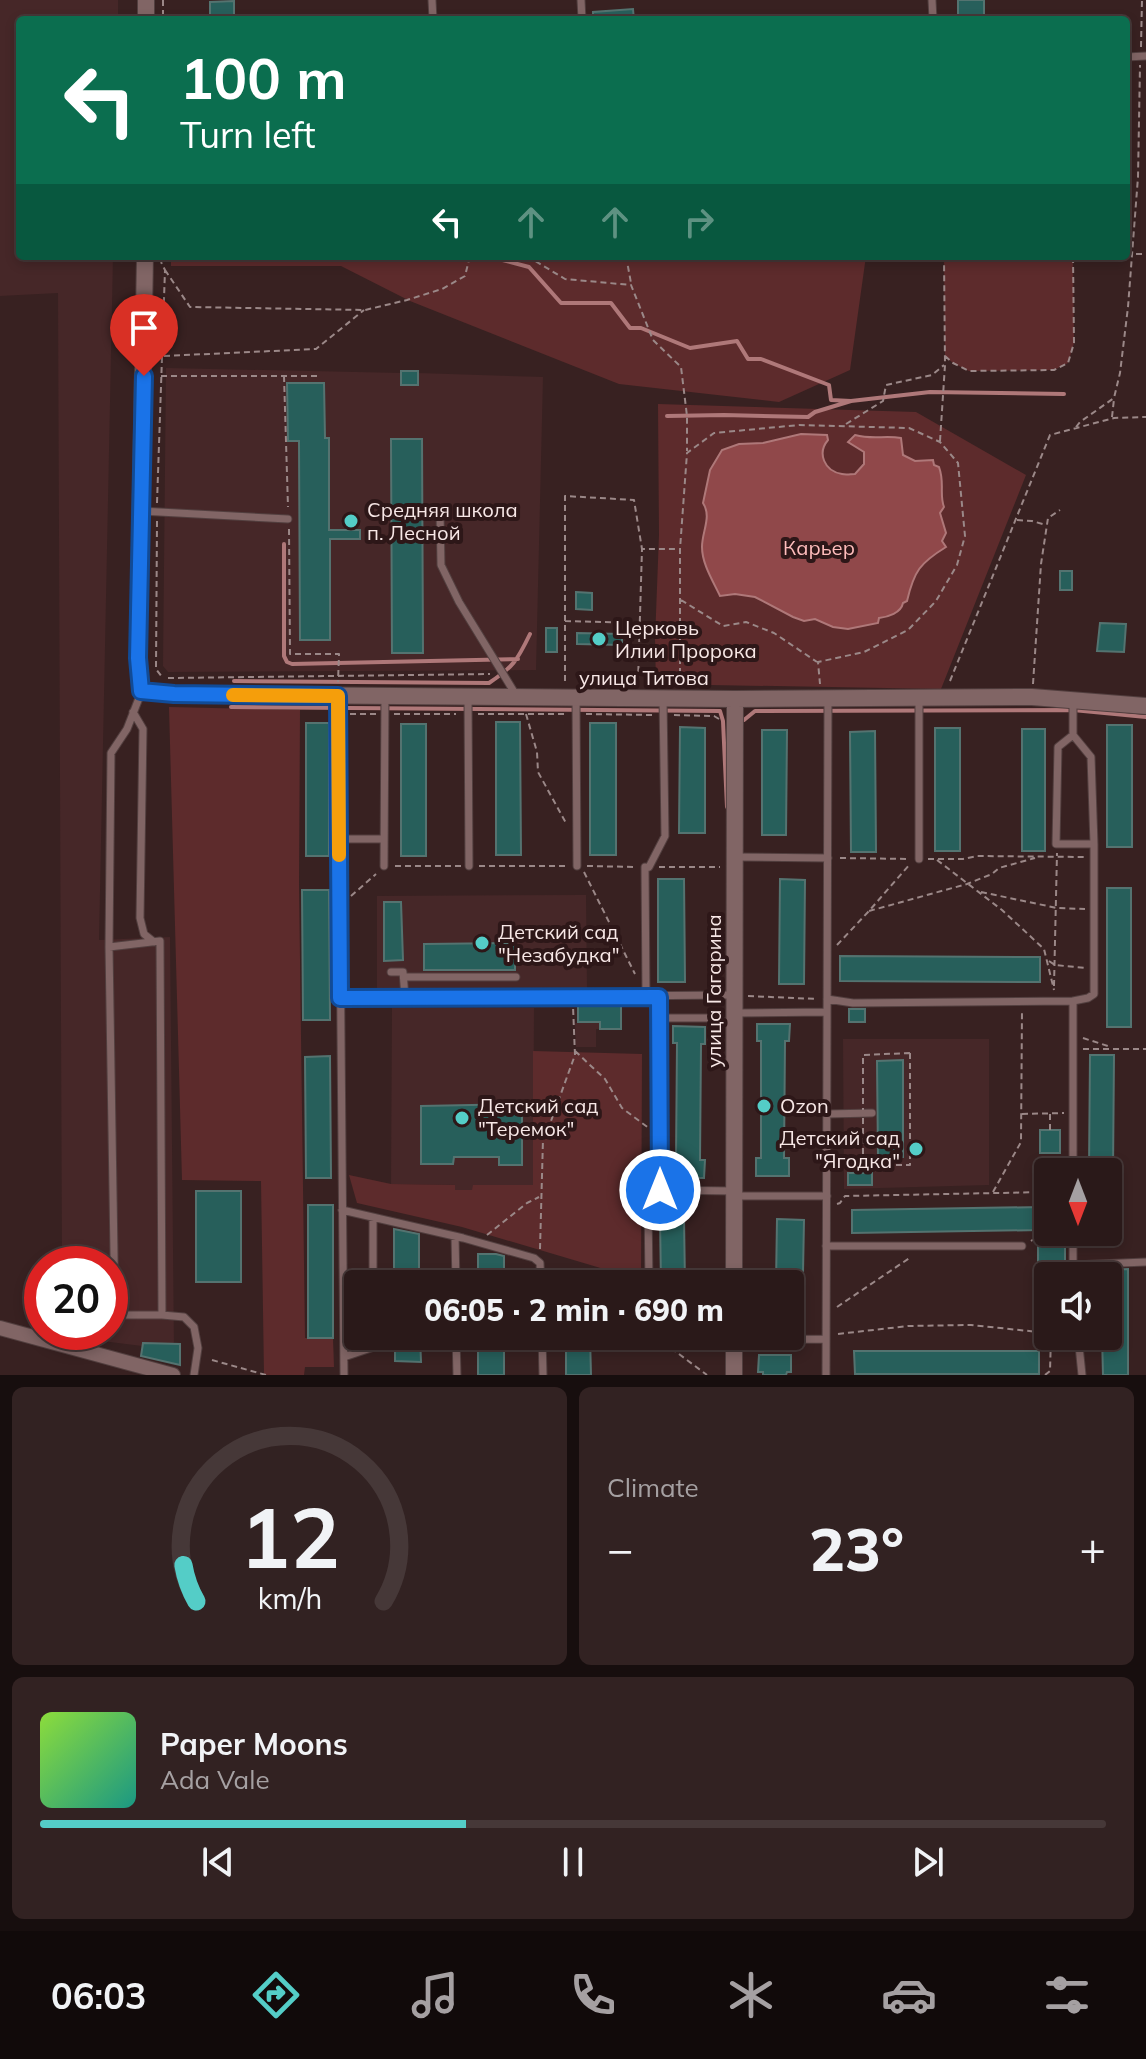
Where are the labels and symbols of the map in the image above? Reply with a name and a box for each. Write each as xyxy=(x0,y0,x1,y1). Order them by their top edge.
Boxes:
pin xyxy=(110,294,178,376)
place label: Средняя школа п. Лесной xyxy=(367,497,518,545)
marker: Средняя школа п. Лесной xyxy=(342,512,360,530)
park label: Карьер xyxy=(783,535,855,560)
place label: Церковь Илии Пророка xyxy=(615,615,757,663)
marker: Церковь Илии Пророка xyxy=(590,630,608,648)
street label: улица Титова xyxy=(579,665,709,690)
street label: улица Гагарина xyxy=(701,914,726,1068)
place label: Детский сад "Незабудка" xyxy=(498,919,620,967)
marker: Детский сад "Незабудка" xyxy=(473,934,491,952)
place label: Детский сад "Теремок" xyxy=(478,1093,599,1141)
place label: Ozon xyxy=(780,1093,829,1118)
marker: Ozon xyxy=(755,1097,773,1115)
marker: Детский сад "Теремок" xyxy=(453,1109,471,1127)
place label: Детский сад "Ягодка" xyxy=(779,1125,900,1173)
marker: Детский сад "Ягодка" xyxy=(907,1140,925,1158)
position arrow xyxy=(618,1148,702,1232)
north arrow xyxy=(1034,1158,1122,1246)
speed limit sign: 20 xyxy=(24,1246,128,1350)

